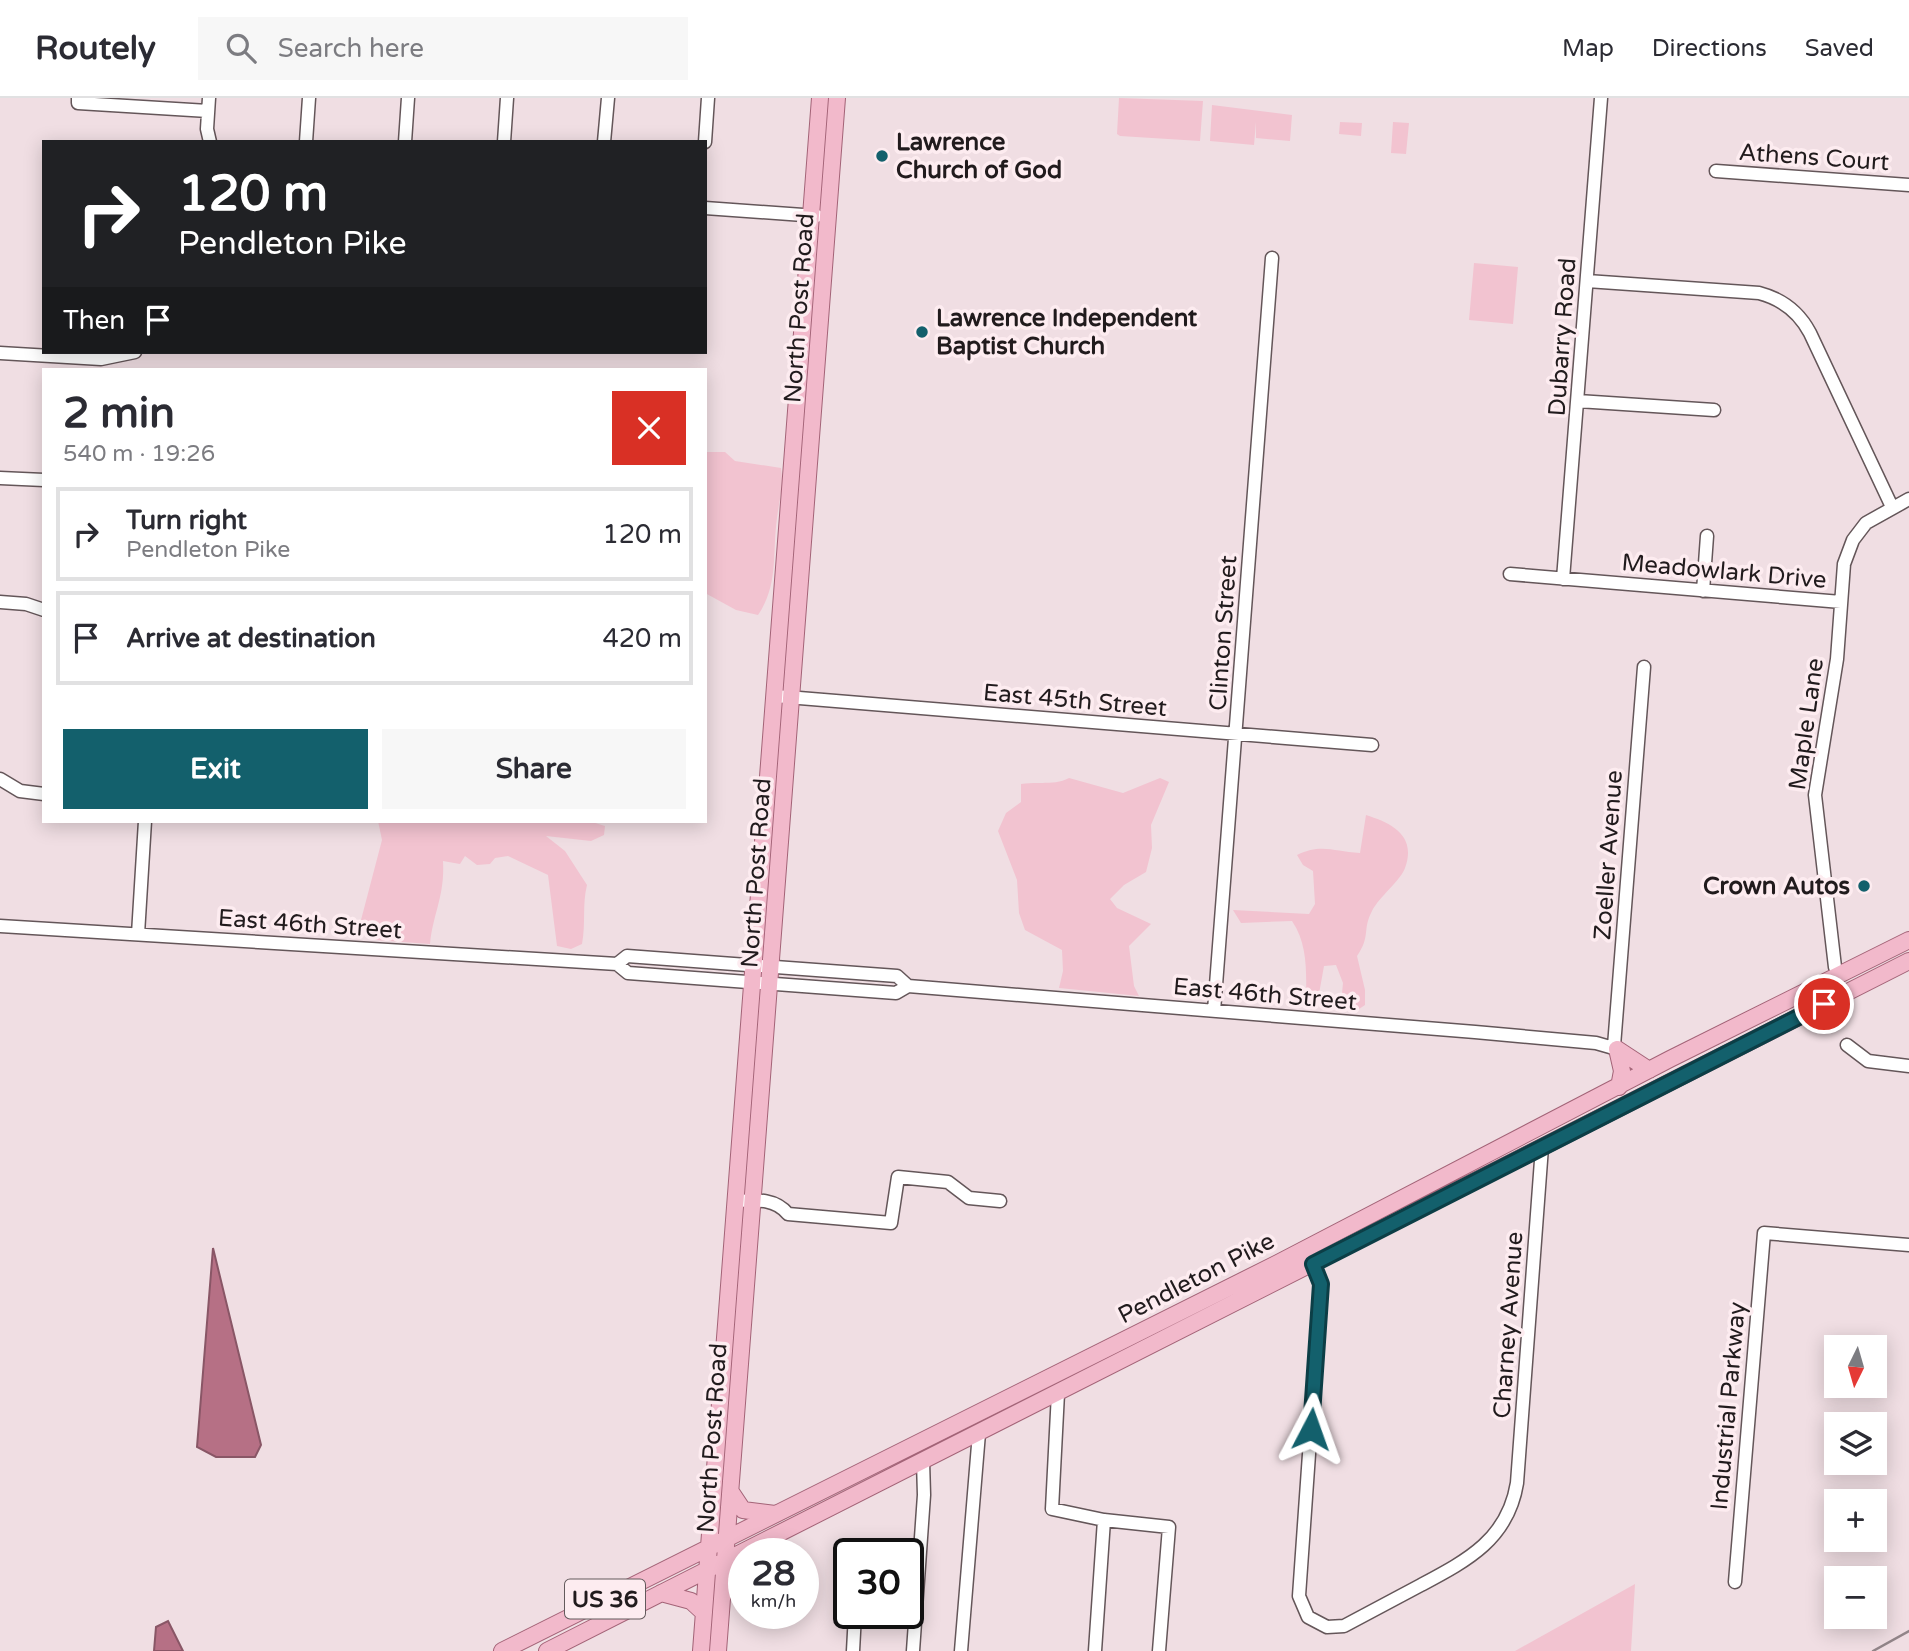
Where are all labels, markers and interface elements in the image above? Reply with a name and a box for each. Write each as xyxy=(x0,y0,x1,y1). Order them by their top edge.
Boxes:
search box xyxy=(198,17,688,80)
text: Routely xyxy=(35,29,156,68)
icon: search xyxy=(222,29,260,67)
text: Search here xyxy=(278,33,424,64)
text: Map xyxy=(1562,34,1614,63)
text: Directions xyxy=(1652,34,1767,63)
text: Saved xyxy=(1805,34,1874,63)
place label: Lawrence Church of God xyxy=(896,128,1062,185)
street label: Athens Court xyxy=(1738,138,1890,177)
marker: Lawrence Church of God xyxy=(874,148,890,164)
text: 120 m xyxy=(178,165,328,224)
icon: right xyxy=(63,168,154,259)
street label: North Post Road xyxy=(778,212,821,404)
text: Pendleton Pike xyxy=(178,225,407,263)
street label: Dubarry Road xyxy=(1542,257,1583,417)
icon: arrive xyxy=(139,301,177,339)
place label: Lawrence Independent Baptist Church xyxy=(936,304,1198,361)
text: Then xyxy=(63,305,125,336)
marker: Lawrence Independent Baptist Church xyxy=(914,324,930,340)
text: 2 min xyxy=(63,388,175,439)
button: close xyxy=(612,391,686,465)
text: 540 m · 19:26 xyxy=(63,440,215,468)
text: Turn right xyxy=(126,505,247,536)
icon: right xyxy=(67,515,105,553)
text: 120 m xyxy=(602,519,682,550)
text: Pendleton Pike xyxy=(126,536,290,564)
street label: Meadowlark Drive xyxy=(1620,548,1828,595)
street label: Clinton Street xyxy=(1204,554,1243,712)
icon: arrive xyxy=(67,619,105,657)
text: Arrive at destination xyxy=(126,623,376,654)
text: 420 m xyxy=(602,623,682,654)
street label: Maple Lane xyxy=(1783,656,1830,792)
street label: East 45th Street xyxy=(982,678,1168,723)
button: Exit xyxy=(63,729,368,809)
button: Share xyxy=(382,729,686,809)
street label: Zoeller Avenue xyxy=(1588,769,1629,941)
street label: North Post Road xyxy=(735,777,778,969)
place label: Crown Autos xyxy=(1703,872,1850,901)
marker: Crown Autos xyxy=(1856,878,1872,894)
street label: East 46th Street xyxy=(217,904,403,945)
street label: East 46th Street xyxy=(1172,972,1358,1017)
pin xyxy=(1794,974,1854,1034)
icon: arrive xyxy=(1805,985,1843,1023)
street label: Pendleton Pike xyxy=(1113,1227,1279,1330)
street label: Charney Avenue xyxy=(1488,1231,1529,1419)
street label: Industrial Parkway xyxy=(1705,1301,1752,1511)
north arrow xyxy=(1824,1335,1886,1398)
map controls xyxy=(1824,1335,1887,1629)
street label: North Post Road xyxy=(691,1342,734,1534)
position arrow xyxy=(1274,1392,1348,1466)
button: layers xyxy=(1824,1412,1887,1475)
button: + xyxy=(1824,1489,1887,1552)
speed limit sign: 30 xyxy=(833,1538,924,1629)
text: 28 xyxy=(752,1553,795,1595)
button: − xyxy=(1824,1566,1887,1629)
road number: US 36 xyxy=(565,1580,645,1618)
text: km/h xyxy=(751,1590,796,1612)

